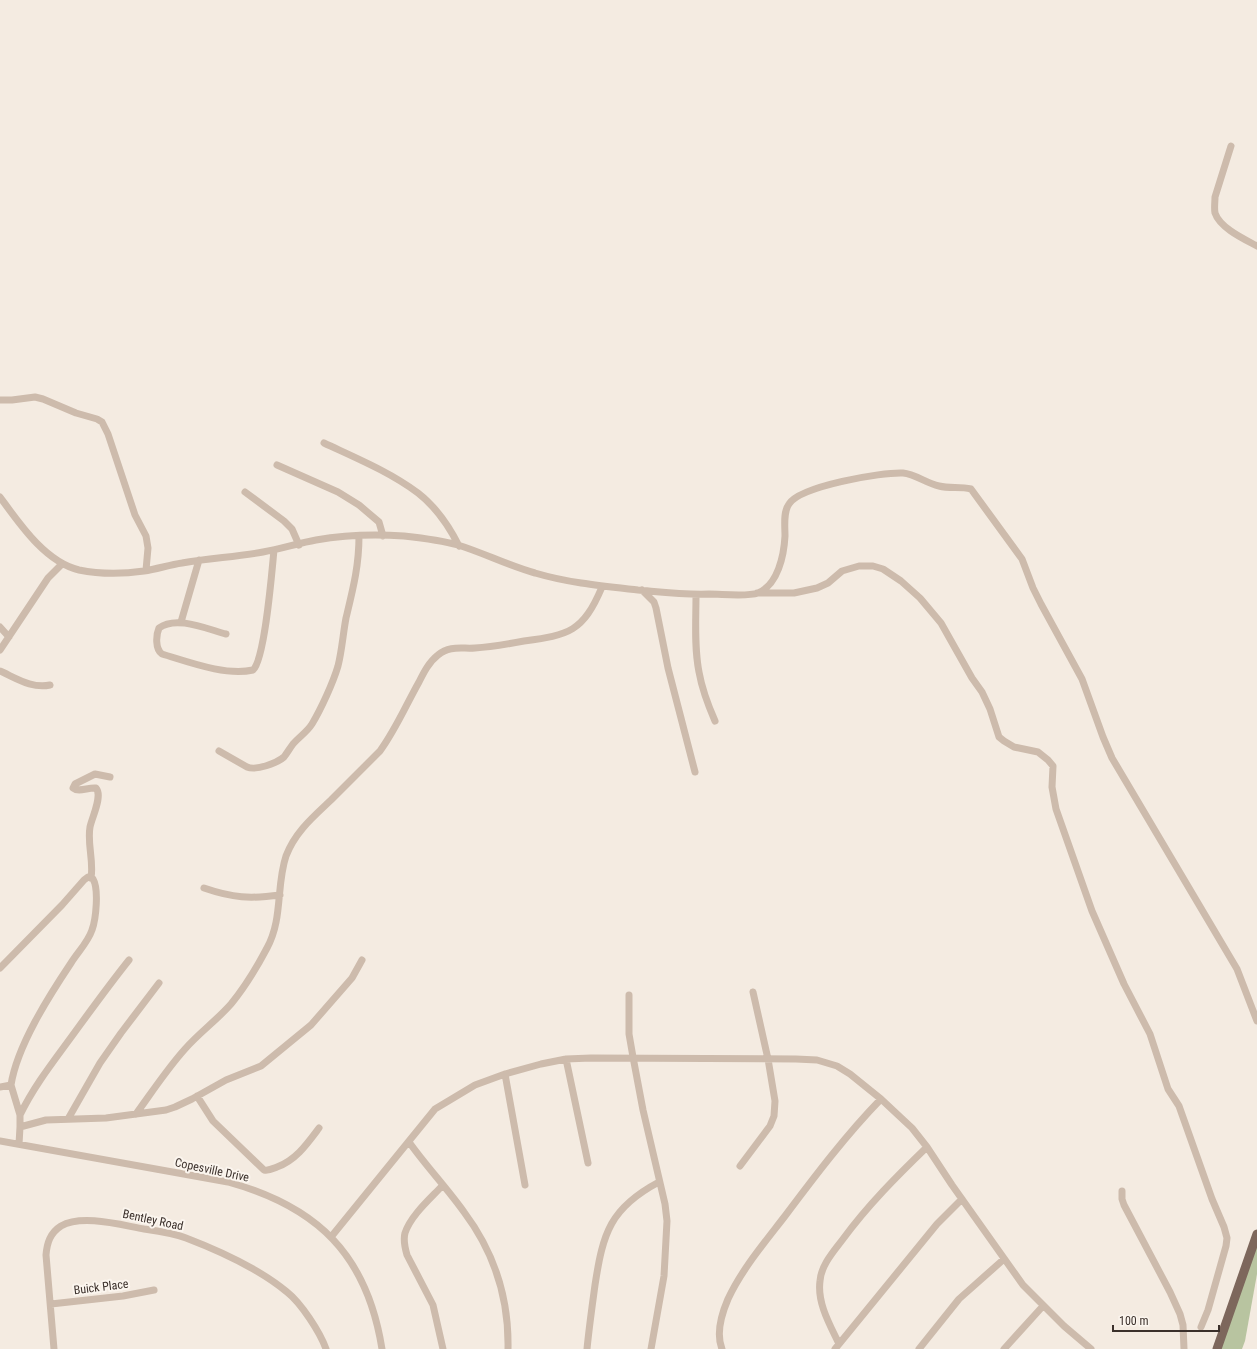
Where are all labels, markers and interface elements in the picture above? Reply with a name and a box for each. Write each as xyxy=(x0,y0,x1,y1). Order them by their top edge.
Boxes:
street label: Copesville Drive xyxy=(174,1155,251,1185)
street label: Bentley Road xyxy=(121,1207,185,1233)
street label: Buick Place xyxy=(73,1277,130,1297)
scale bar xyxy=(1113,1307,1219,1333)
text: 100 m xyxy=(1119,1314,1149,1328)

